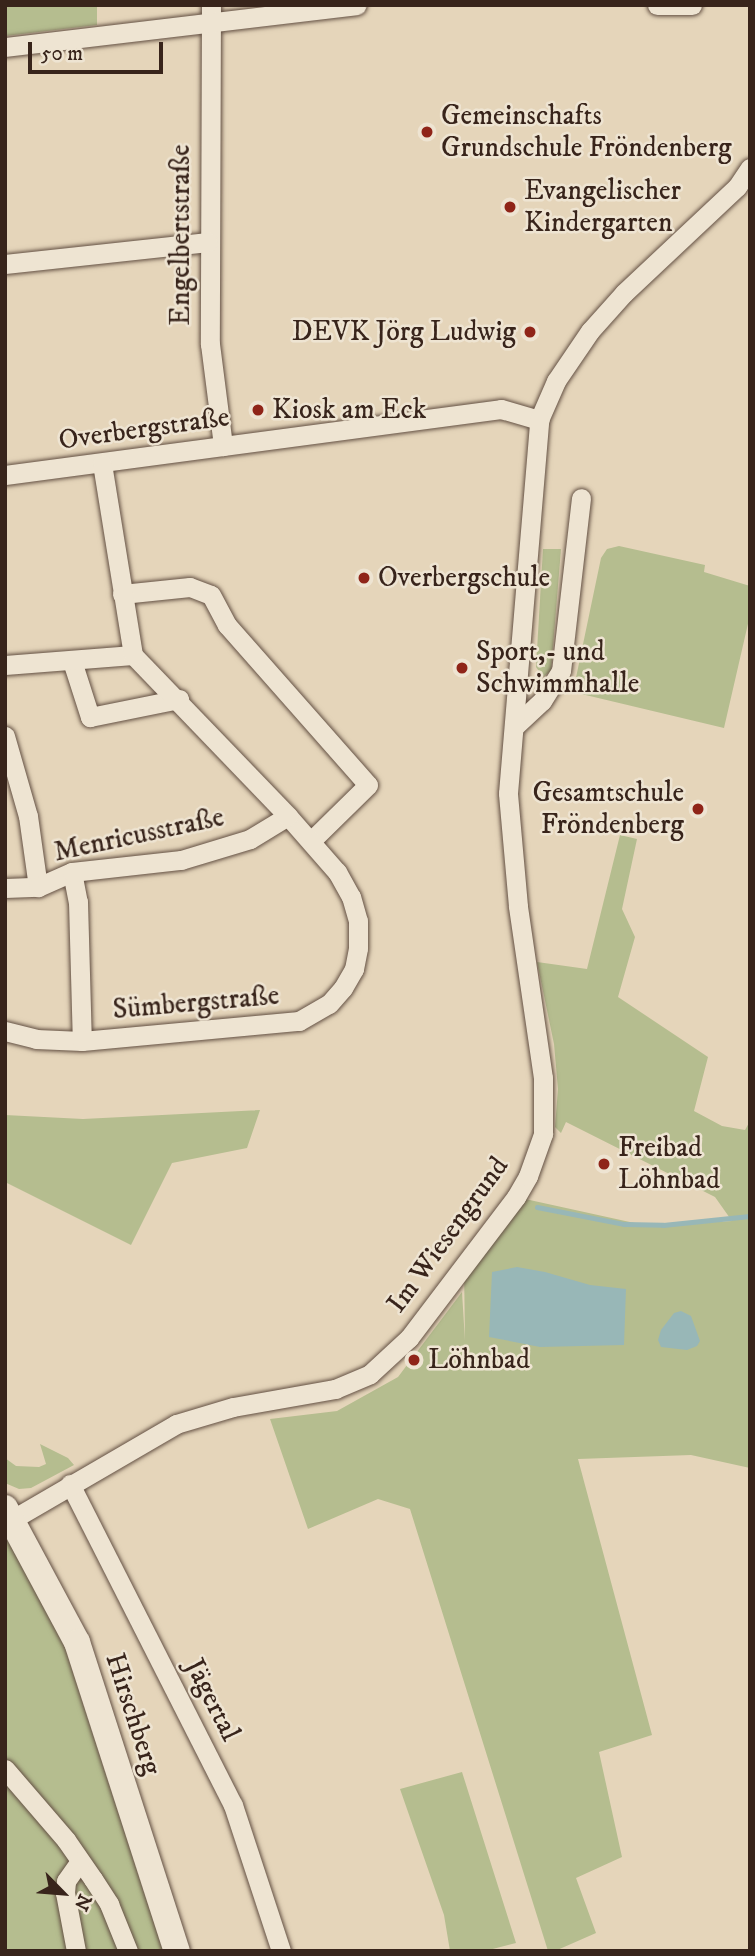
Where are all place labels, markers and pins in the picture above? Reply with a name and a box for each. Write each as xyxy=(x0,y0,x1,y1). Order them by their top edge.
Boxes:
place label: Gemeinschafts Grundschule Fröndenberg xyxy=(441,99,732,165)
marker: Gemeinschafts Grundschule Fröndenberg xyxy=(419,124,435,140)
place label: Evangelischer Kindergarten xyxy=(524,174,681,240)
marker: Evangelischer Kindergarten xyxy=(502,199,518,215)
place label: DEVK Jörg Ludwig xyxy=(292,315,516,349)
marker: DEVK Jörg Ludwig xyxy=(522,324,538,340)
place label: Kiosk am Eck xyxy=(272,393,426,427)
marker: Kiosk am Eck xyxy=(250,402,266,418)
place label: Overbergschule xyxy=(378,561,550,595)
marker: Overbergschule xyxy=(356,570,372,586)
place label: Sport,- und Schwimmhalle xyxy=(476,635,639,701)
marker: Sport,- und Schwimmhalle xyxy=(454,660,470,676)
place label: Gesamtschule Fröndenberg xyxy=(532,776,684,842)
marker: Gesamtschule Fröndenberg xyxy=(690,801,706,817)
place label: Freibad Löhnbad xyxy=(618,1131,720,1197)
marker: Freibad Löhnbad xyxy=(596,1156,612,1172)
place label: Löhnbad xyxy=(428,1343,530,1377)
marker: Löhnbad xyxy=(406,1352,422,1368)

